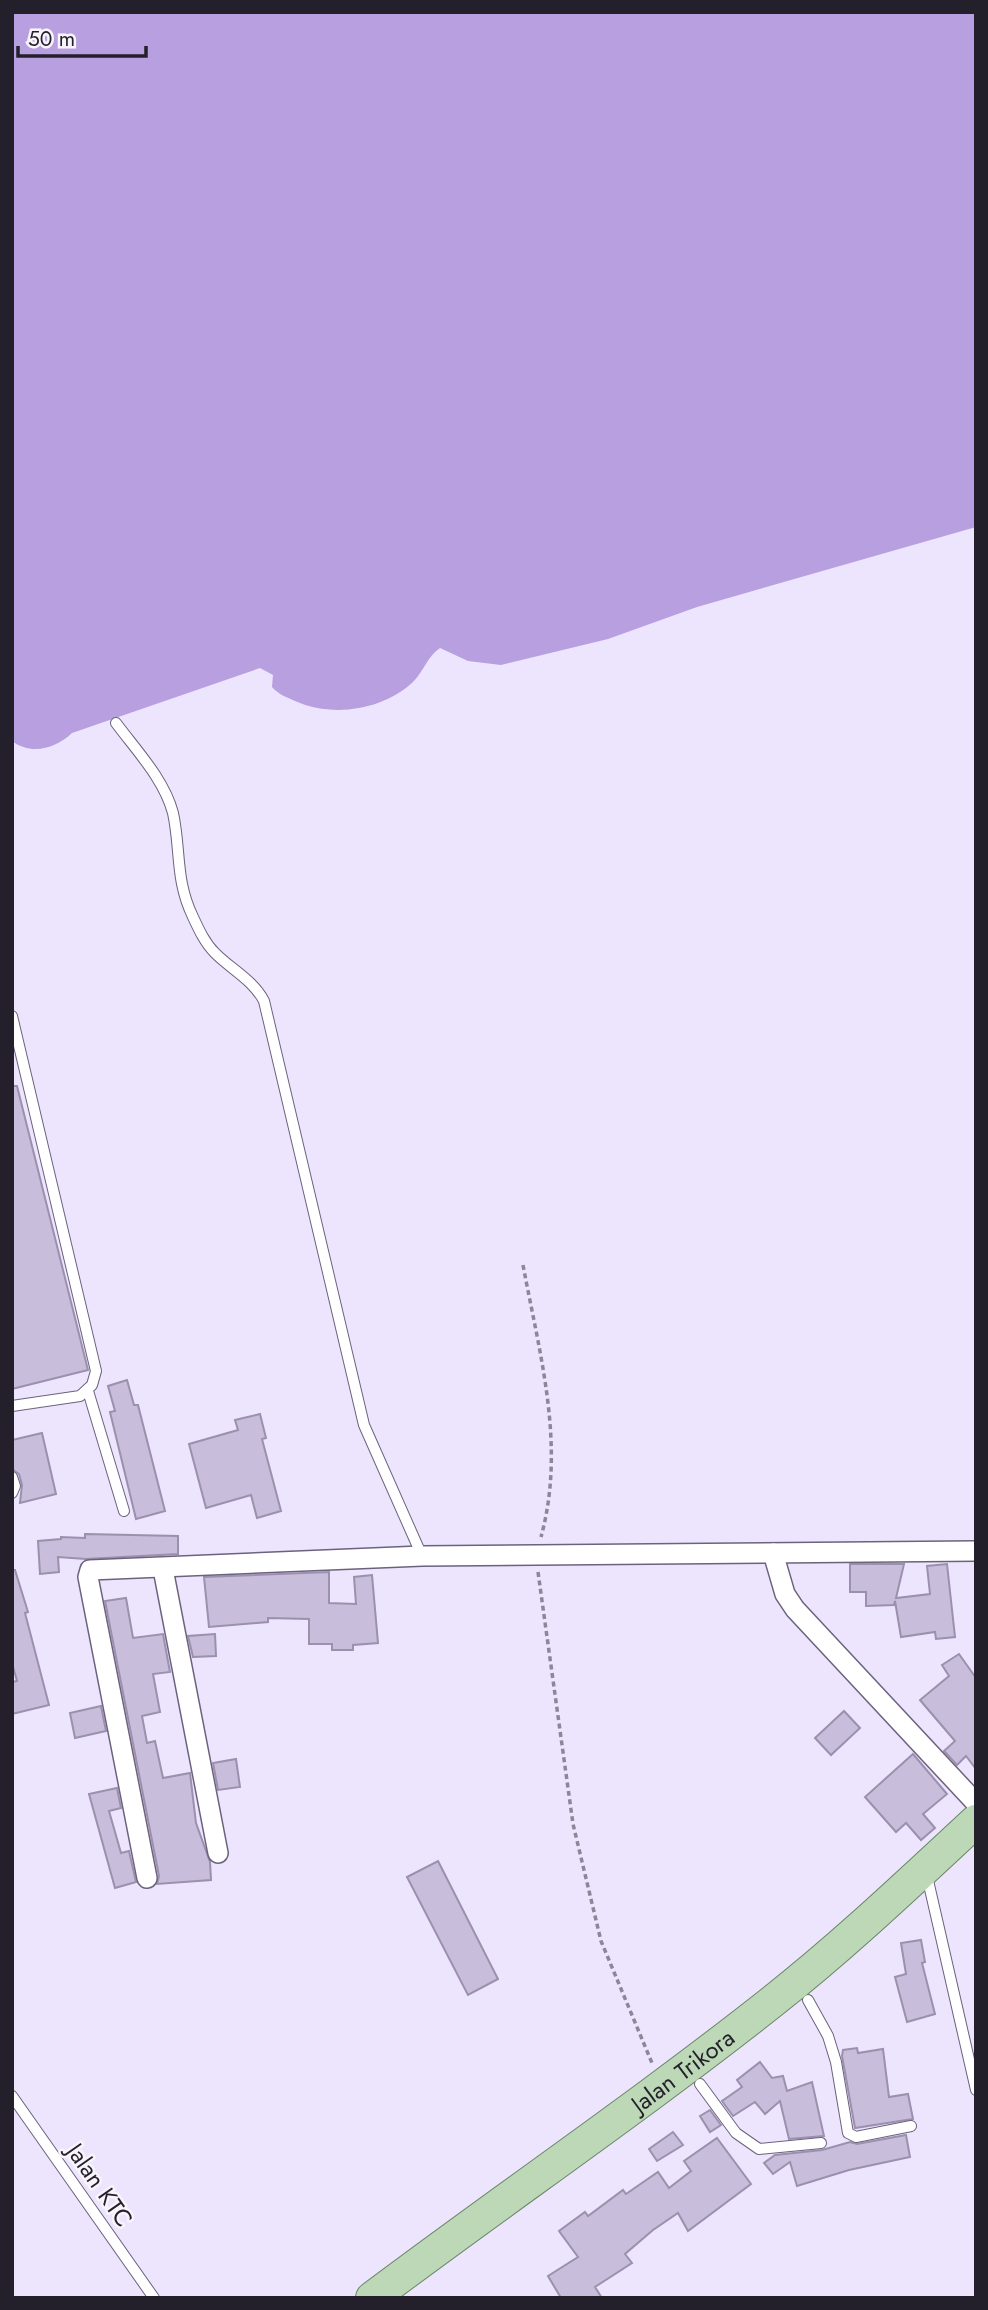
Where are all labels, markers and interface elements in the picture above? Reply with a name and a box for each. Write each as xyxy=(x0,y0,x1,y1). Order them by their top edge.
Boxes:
scale bar xyxy=(18,14,145,58)
text: 50 m xyxy=(28,24,75,54)
street label: Jalan Trikora xyxy=(621,2020,741,2122)
street label: Jalan KTC xyxy=(57,2134,142,2234)

